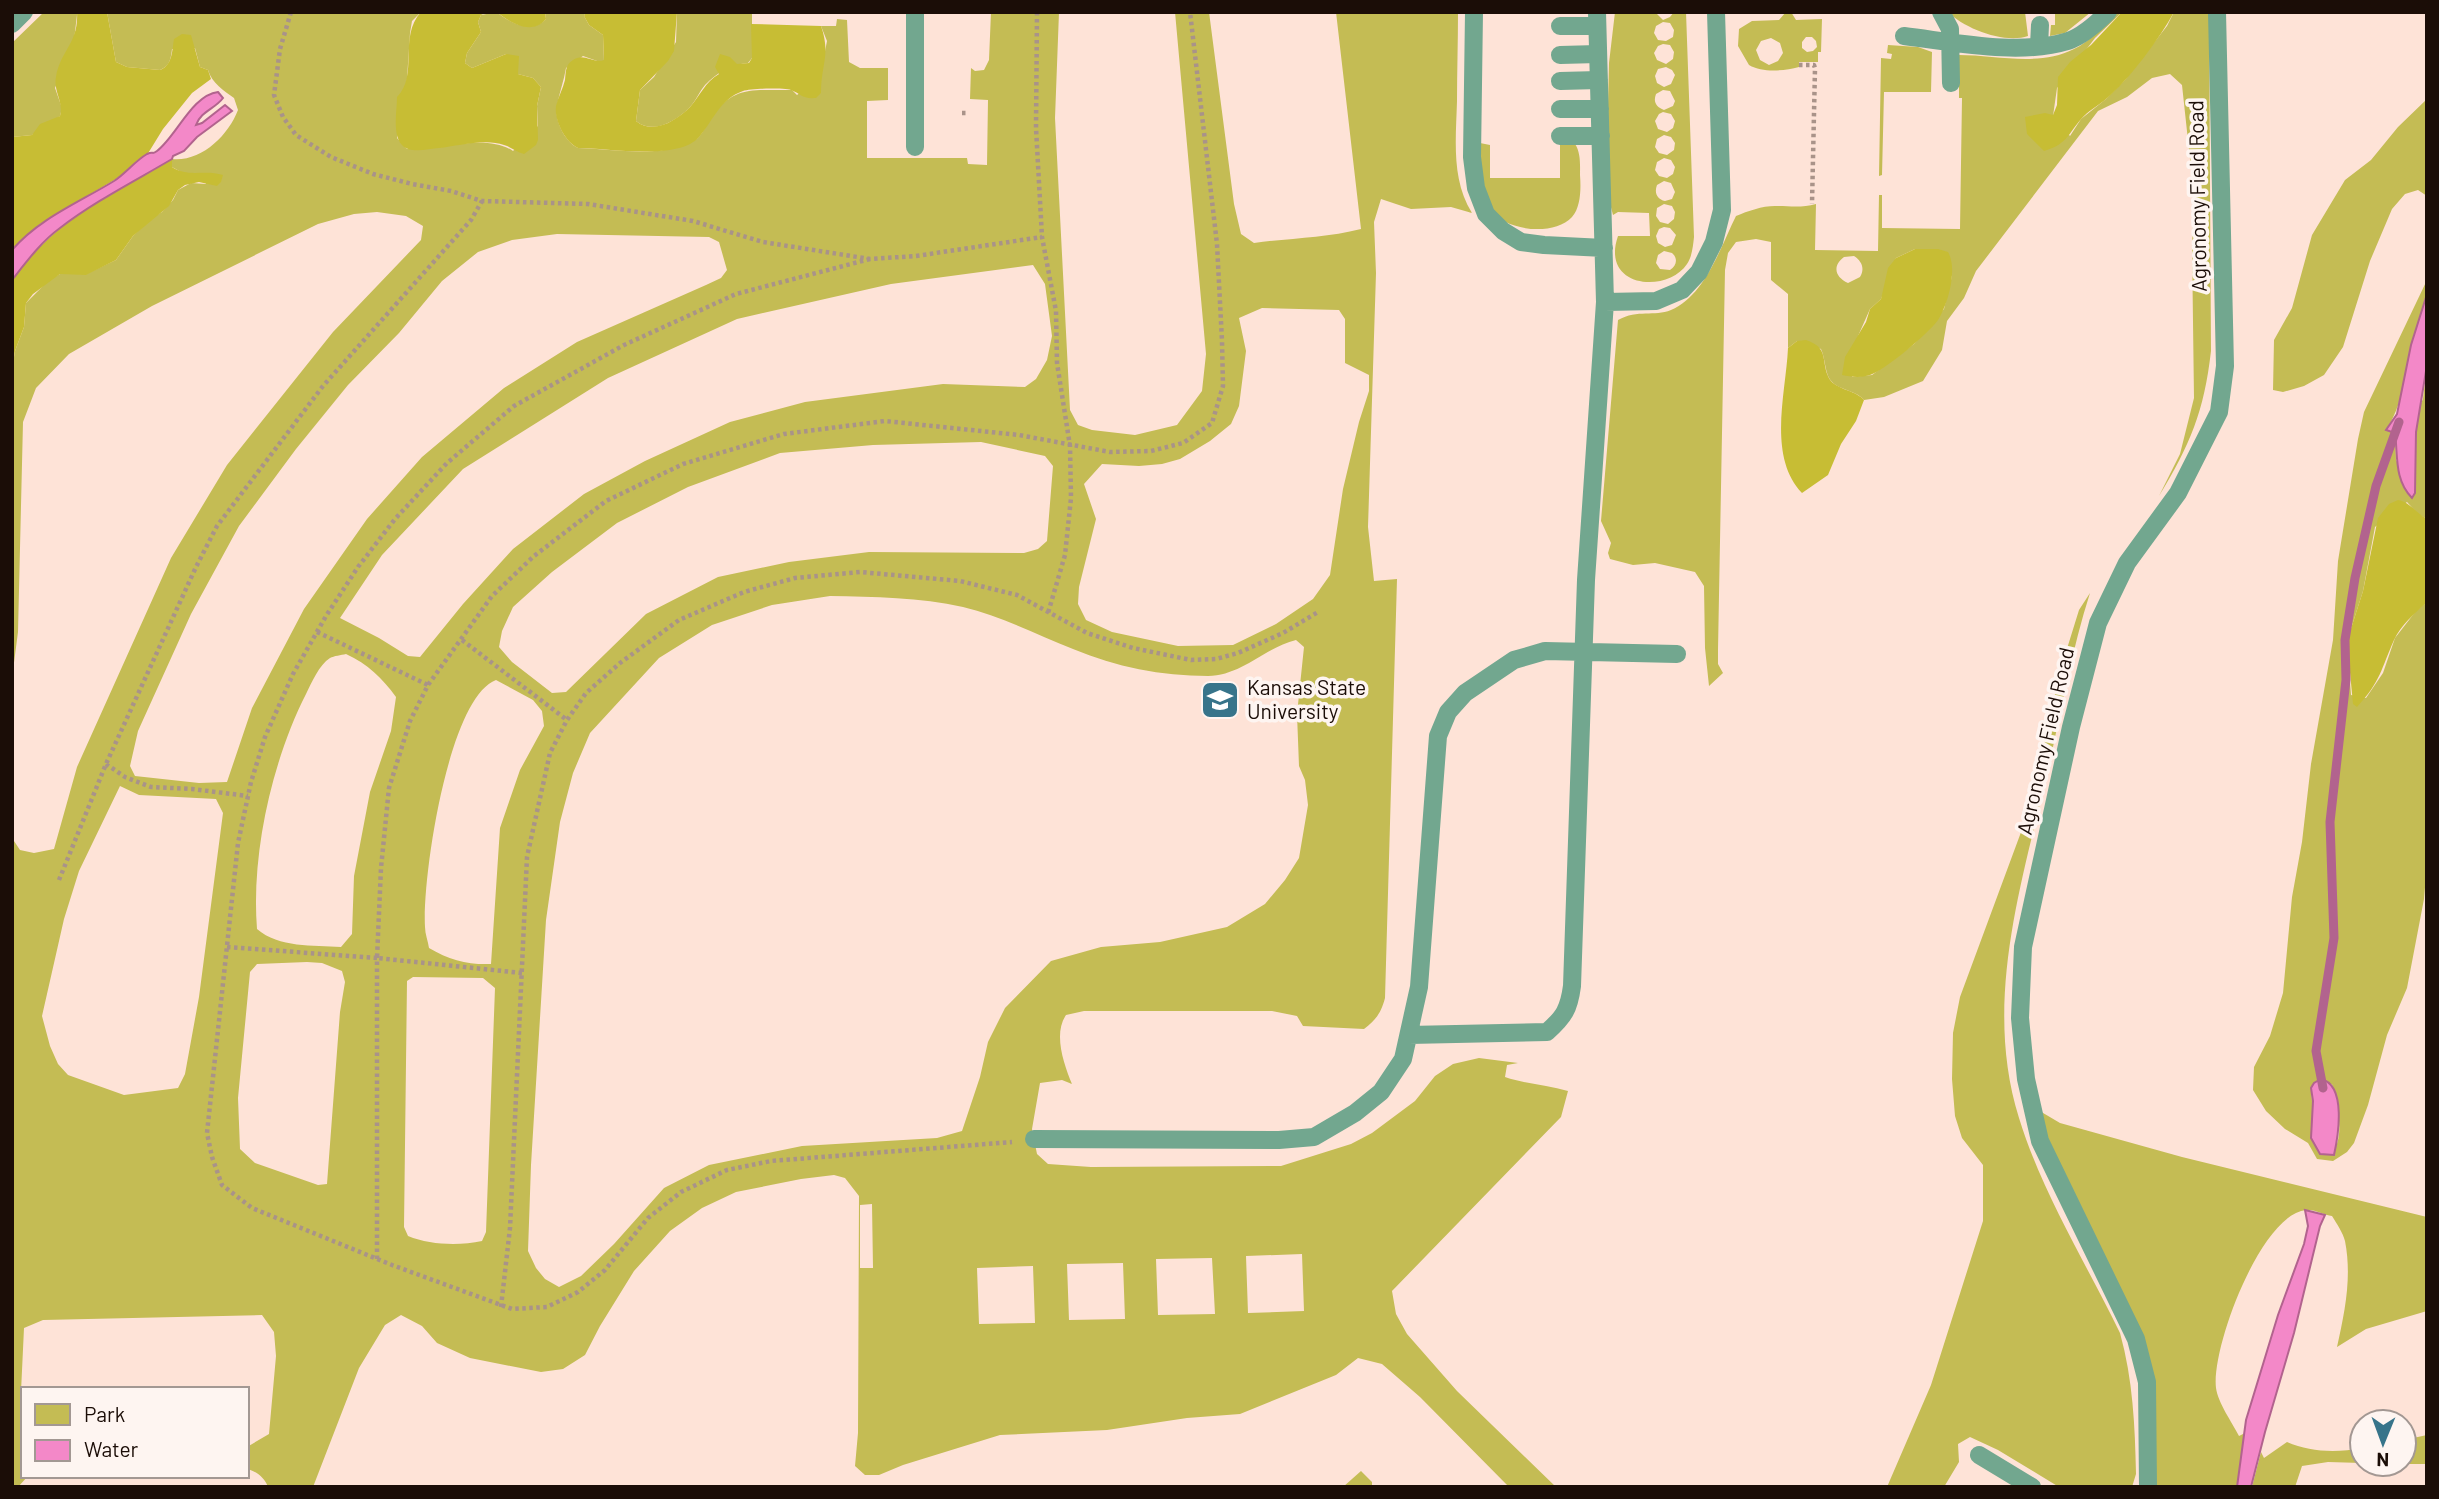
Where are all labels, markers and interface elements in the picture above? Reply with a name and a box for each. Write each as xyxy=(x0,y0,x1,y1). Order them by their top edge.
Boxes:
street label: Agronomy Field Road xyxy=(2182,100,2211,292)
street label: Agronomy Field Road xyxy=(2011,645,2078,837)
place label: Kansas State University xyxy=(1247,674,1366,723)
school or university icon: Kansas State University xyxy=(1199,679,1241,721)
legend xyxy=(21,1387,248,1478)
text: Park xyxy=(84,1401,125,1426)
north arrow xyxy=(2348,1408,2418,1478)
text: Water xyxy=(84,1436,139,1461)
text: N xyxy=(2376,1449,2389,1472)

